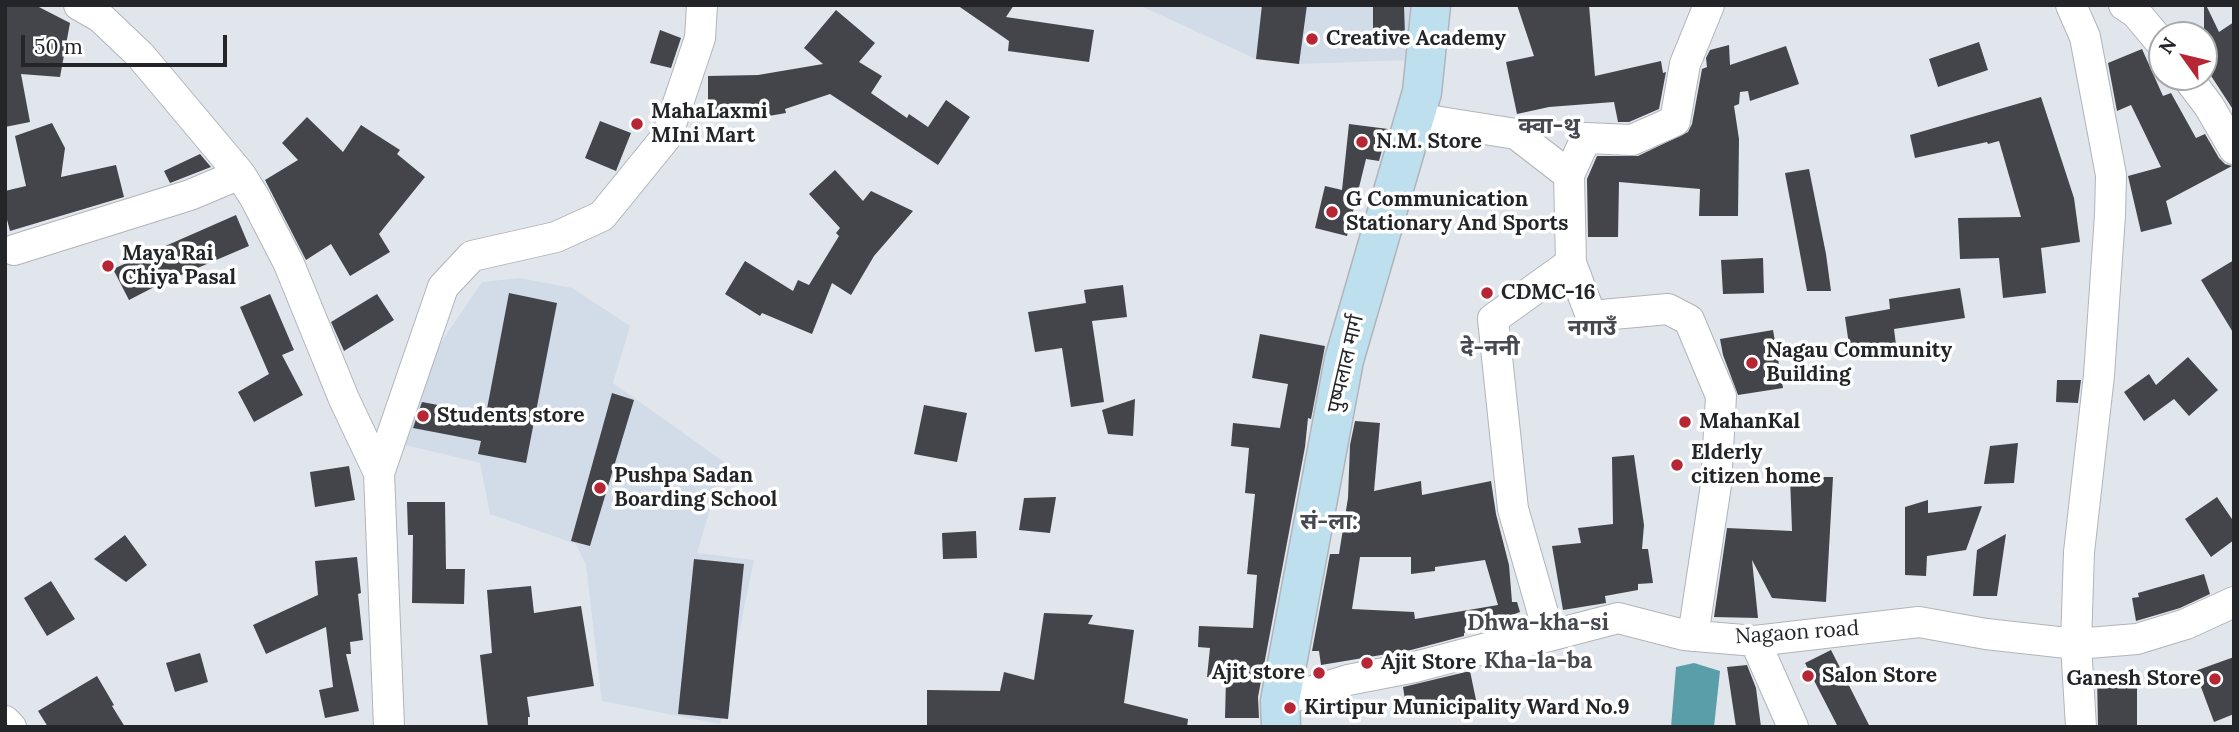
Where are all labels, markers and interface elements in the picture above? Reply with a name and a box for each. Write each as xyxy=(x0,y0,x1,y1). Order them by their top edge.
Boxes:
scale bar xyxy=(24,21,231,65)
north arrow xyxy=(2148,21,2218,91)
place label: Creative Academy xyxy=(1326,26,1506,52)
marker: Creative Academy xyxy=(1304,31,1320,47)
text: 50 m xyxy=(34,33,83,60)
text: N xyxy=(2153,33,2181,58)
place label: MahaLaxmi MIni Mart xyxy=(651,99,768,149)
district label: क्वा-थु xyxy=(1518,112,1580,140)
marker: MahaLaxmi MIni Mart xyxy=(629,116,645,132)
place label: N.M. Store xyxy=(1376,129,1482,155)
marker: N.M. Store xyxy=(1354,134,1370,150)
place label: G Communication Stationary And Sports xyxy=(1346,187,1568,237)
marker: G Communication Stationary And Sports xyxy=(1324,204,1340,220)
place label: Maya Rai Chiya Pasal xyxy=(122,241,236,291)
marker: Maya Rai Chiya Pasal xyxy=(100,258,116,274)
place label: CDMC-16 xyxy=(1501,280,1596,306)
marker: CDMC-16 xyxy=(1479,285,1495,301)
street label: पुष्पलाल मार्ग xyxy=(1322,313,1370,415)
district label: नगाउँ xyxy=(1568,314,1616,342)
district label: दे-ननी xyxy=(1461,334,1519,362)
place label: Nagau Community Building xyxy=(1766,338,1952,388)
marker: Nagau Community Building xyxy=(1744,355,1760,371)
place label: Students store xyxy=(437,403,584,429)
marker: Students store xyxy=(415,408,431,424)
place label: MahanKal xyxy=(1699,409,1800,435)
marker: MahanKal xyxy=(1677,414,1693,430)
place label: Elderly citizen home xyxy=(1691,440,1821,490)
marker: Elderly citizen home xyxy=(1669,457,1685,473)
place label: Pushpa Sadan Boarding School xyxy=(614,463,777,513)
marker: Pushpa Sadan Boarding School xyxy=(592,480,608,496)
district label: सं-ला: xyxy=(1300,508,1358,536)
district label: Dhwa-kha-si xyxy=(1467,609,1609,637)
street label: Nagaon road xyxy=(1734,616,1860,650)
district label: Kha-la-ba xyxy=(1484,647,1592,675)
place label: Ajit Store xyxy=(1381,650,1476,676)
marker: Ajit Store xyxy=(1359,655,1375,671)
place label: Ajit store xyxy=(1212,660,1305,686)
place label: Salon Store xyxy=(1822,663,1937,689)
marker: Ajit store xyxy=(1311,665,1327,681)
place label: Ganesh Store xyxy=(2067,666,2201,692)
marker: Salon Store xyxy=(1800,668,1816,684)
marker: Ganesh Store xyxy=(2207,671,2223,687)
place label: Kirtipur Municipality Ward No.9 xyxy=(1304,695,1630,721)
marker: Kirtipur Municipality Ward No.9 xyxy=(1282,700,1298,716)

